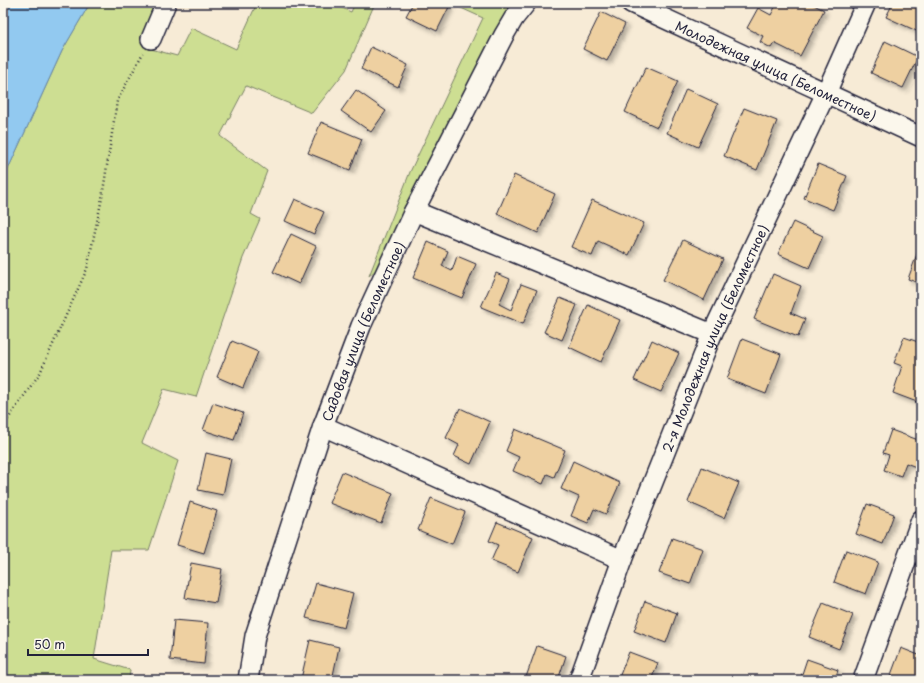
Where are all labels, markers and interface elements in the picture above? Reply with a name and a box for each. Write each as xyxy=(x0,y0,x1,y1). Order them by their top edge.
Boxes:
street label: Молодежная улица (Беломестное) xyxy=(673,15,880,125)
street label: 2-я Молодежная улица (Беломестное) xyxy=(657,221,772,454)
street label: Садовая улица (Беломестное) xyxy=(316,238,408,424)
scale bar xyxy=(28,631,148,657)
text: 50 m xyxy=(34,635,65,653)

